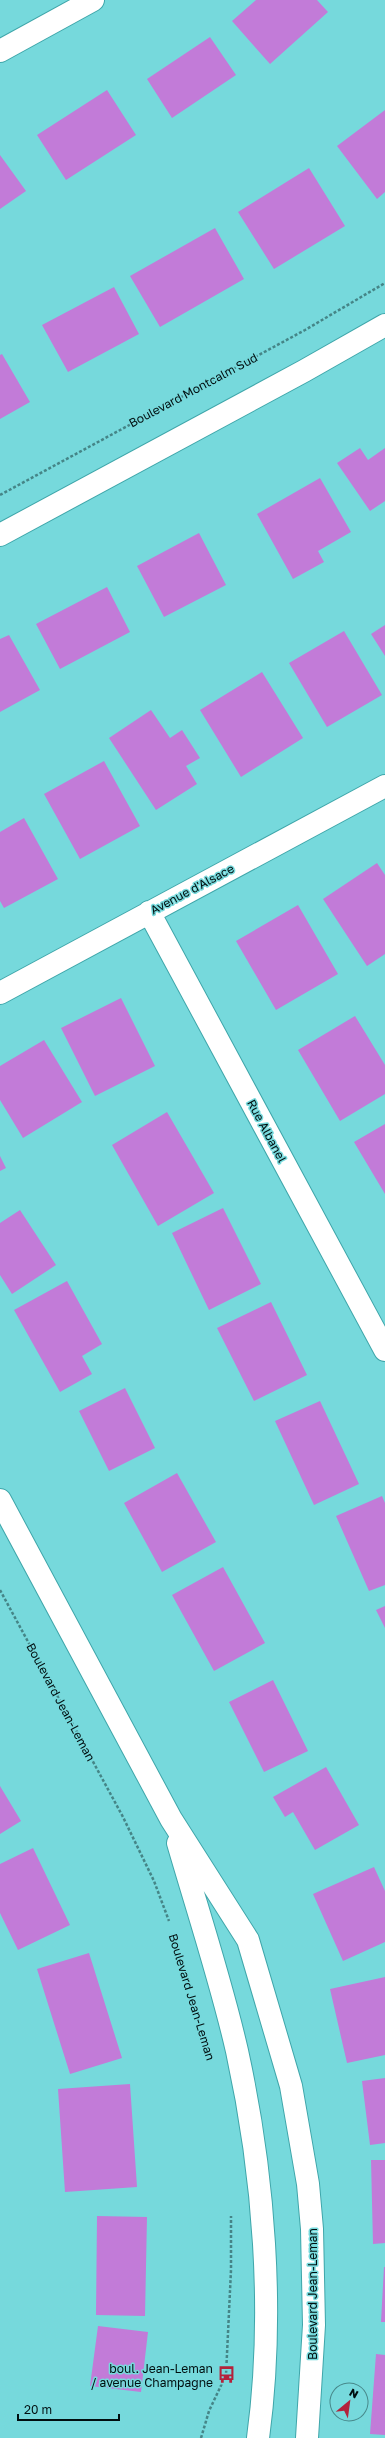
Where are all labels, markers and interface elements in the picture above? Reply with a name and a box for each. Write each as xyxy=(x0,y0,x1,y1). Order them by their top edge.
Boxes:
street label: Boulevard Montcalm Sud xyxy=(126,350,260,430)
street label: Avenue d'Alsace xyxy=(148,861,236,917)
street label: Rue Albanel xyxy=(244,1097,290,1165)
street label: Boulevard Jean-Leman xyxy=(23,1640,99,1764)
street label: Boulevard Jean-Leman xyxy=(166,1932,218,2062)
street label: Boulevard Jean-Leman xyxy=(305,2228,320,2360)
place label: boul. Jean-Leman / avenue Champagne xyxy=(91,2361,213,2390)
bus stop icon: boul. Jean-Leman / avenue Champagne xyxy=(216,2365,236,2385)
north arrow xyxy=(329,2382,369,2422)
text: N xyxy=(347,2385,361,2401)
scale bar xyxy=(18,2396,119,2422)
text: 20 m xyxy=(24,2402,52,2417)

